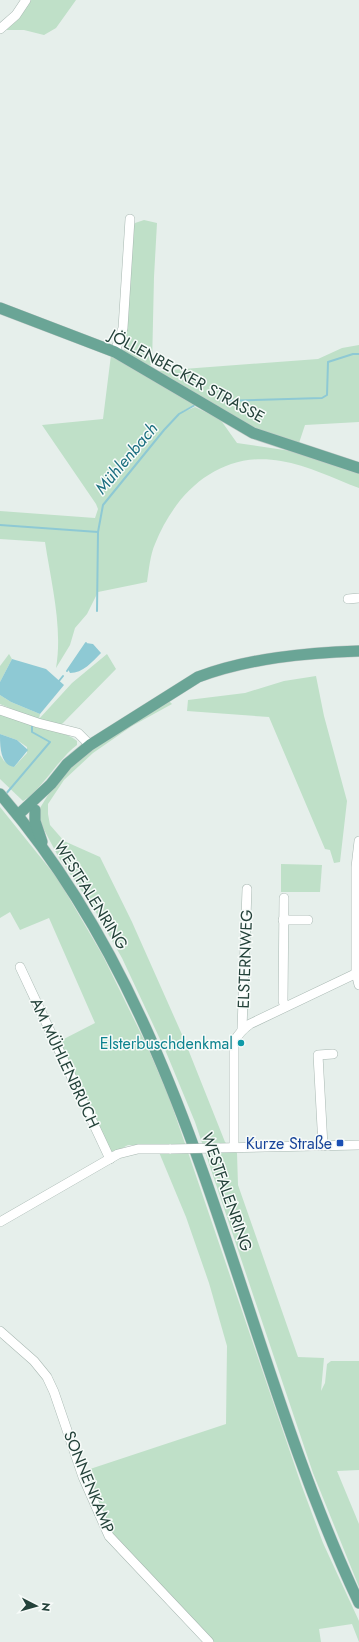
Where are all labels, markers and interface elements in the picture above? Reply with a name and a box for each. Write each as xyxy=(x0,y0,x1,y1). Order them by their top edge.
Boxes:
street label: JÖLLENBECKER STRASSE xyxy=(103,323,269,428)
water label: Mühlenbach xyxy=(89,417,163,499)
street label: WESTFALENRING xyxy=(48,836,134,954)
street label: ELSTERNWEG xyxy=(232,909,258,1009)
street label: AM MÜHLENBRUCH xyxy=(25,994,105,1132)
place label: Elsterbuschdenkmal xyxy=(100,1032,233,1055)
marker: Elsterbuschdenkmal xyxy=(236,1038,246,1048)
street label: WESTFALENRING xyxy=(196,1129,258,1255)
place label: Kurze Straße xyxy=(246,1132,332,1155)
marker: Kurze Straße xyxy=(335,1138,345,1148)
street label: SONNENKAMP xyxy=(58,1427,120,1537)
north arrow xyxy=(16,1586,56,1626)
text: N xyxy=(38,1602,54,1612)

